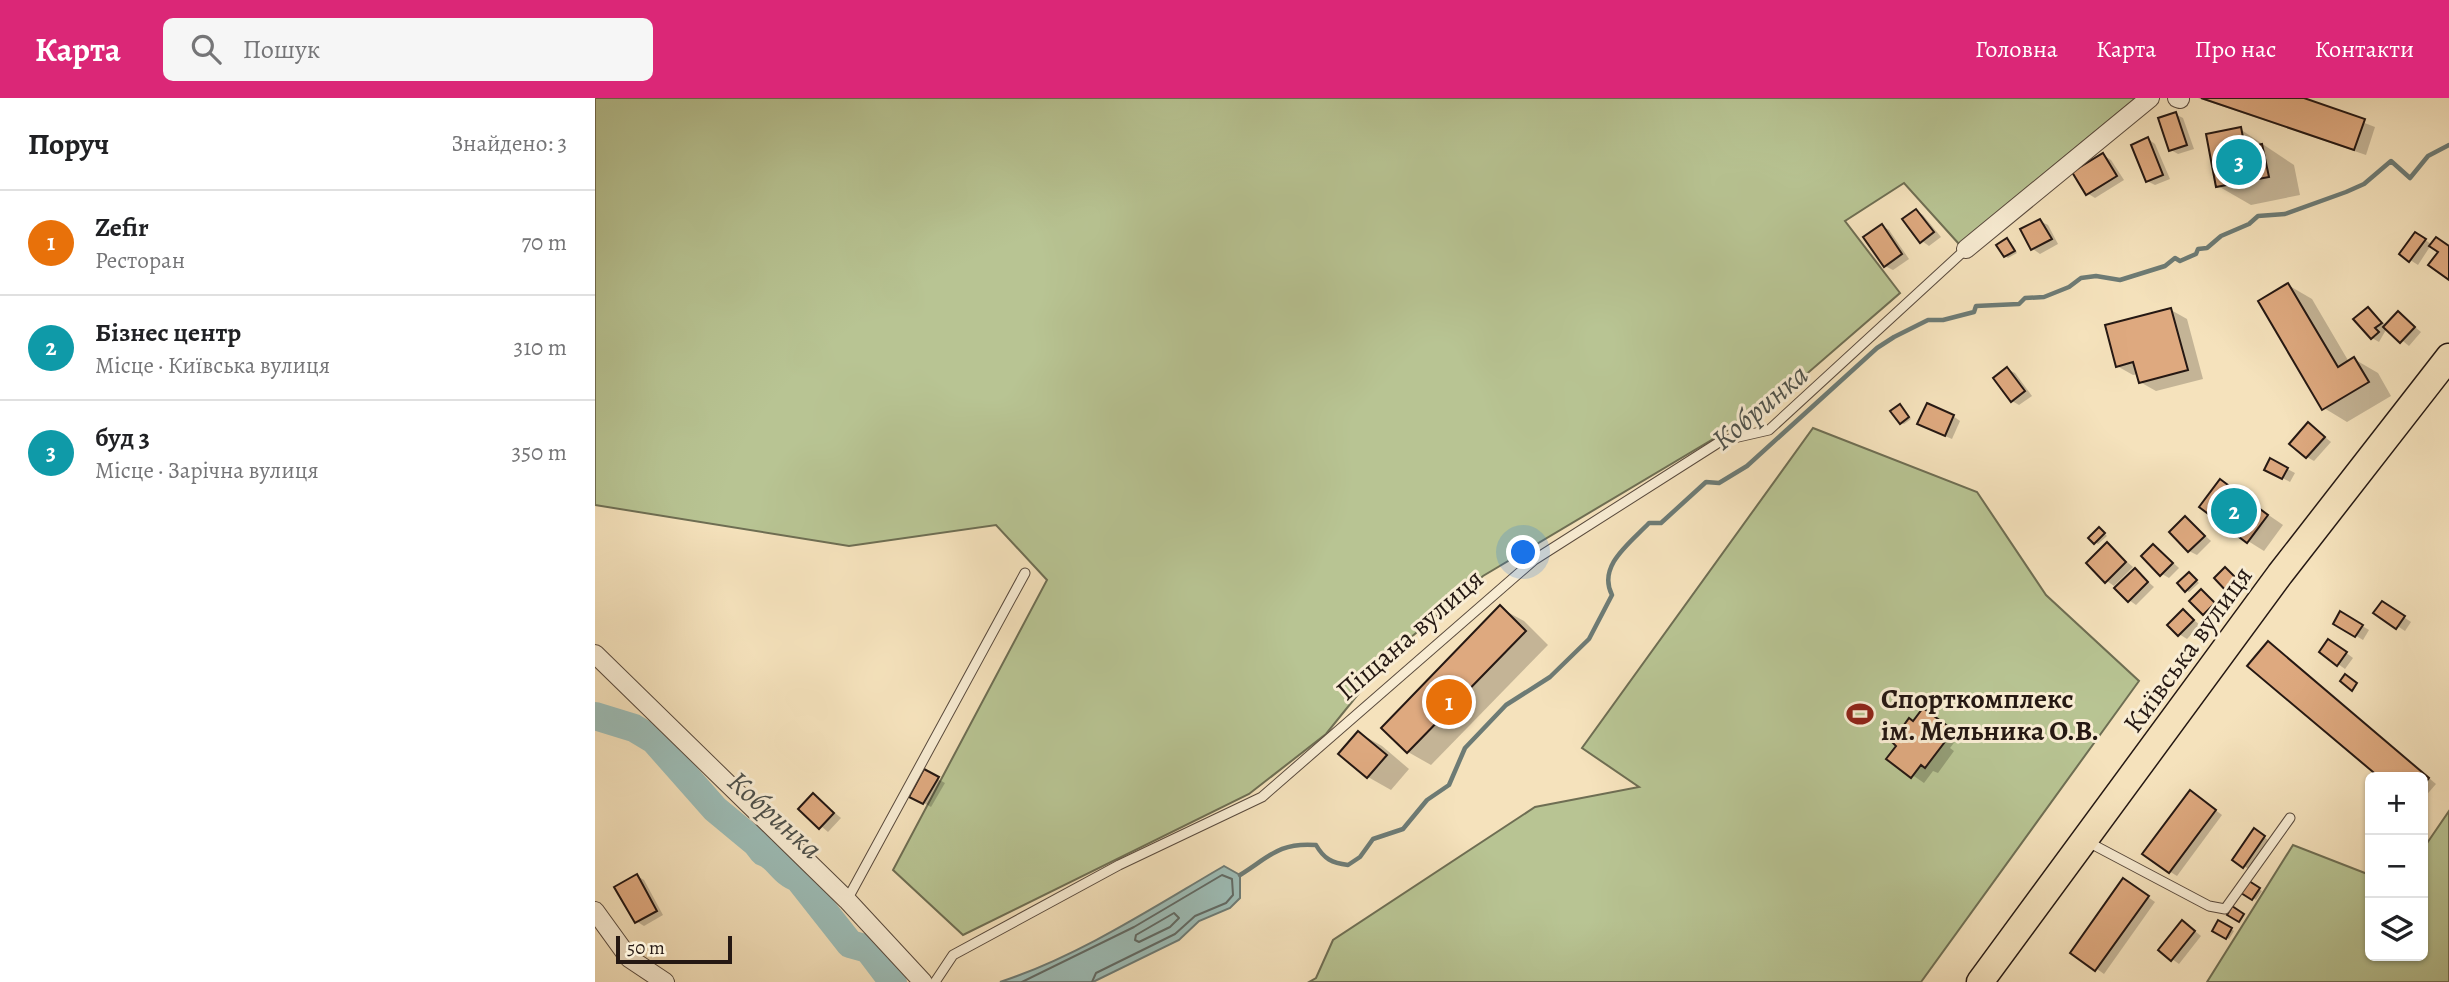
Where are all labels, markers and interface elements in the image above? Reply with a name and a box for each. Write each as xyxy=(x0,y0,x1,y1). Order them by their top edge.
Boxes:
search box xyxy=(163,18,653,81)
text: Карта xyxy=(35,27,121,72)
icon: search xyxy=(187,30,225,68)
text: Пошук xyxy=(243,32,320,67)
text: Головна xyxy=(1975,33,2058,65)
text: Карта xyxy=(2096,33,2156,65)
text: Про нас xyxy=(2194,33,2276,65)
text: Контакти xyxy=(2314,33,2414,65)
text: Поруч xyxy=(28,124,109,164)
text: Знайдено: 3 xyxy=(451,128,567,159)
pin: 3 xyxy=(2216,136,2262,188)
text: Zefir xyxy=(95,210,149,245)
text: 1 xyxy=(47,227,55,258)
text: 70 m xyxy=(521,227,567,258)
text: Ресторан xyxy=(95,245,185,276)
text: Бізнес центр xyxy=(95,315,241,350)
text: 2 xyxy=(45,332,57,363)
text: 310 m xyxy=(514,332,567,363)
text: Місце · Київська вулиця xyxy=(95,350,330,381)
water label: Кобринка xyxy=(1703,355,1817,459)
text: буд 3 xyxy=(95,420,150,455)
text: 3 xyxy=(46,437,56,468)
text: 350 m xyxy=(512,437,567,468)
text: Місце · Зарічна вулиця xyxy=(95,455,319,486)
pin: 2 xyxy=(2211,485,2257,537)
your location xyxy=(1506,535,1540,569)
street label: Київська вулиця xyxy=(2114,558,2261,741)
street label: Піщана вулиця xyxy=(1328,560,1491,709)
pin: 1 xyxy=(1426,676,1472,728)
place label: Спорткомплекс ім. Мельника О.В. xyxy=(1881,680,2099,750)
sports icon: Спорткомплекс ім. Мельника О.В. xyxy=(1845,699,1875,729)
water label: Кобринка xyxy=(719,762,831,868)
map controls xyxy=(2365,772,2428,961)
button: + xyxy=(2365,772,2428,835)
button: − xyxy=(2365,835,2428,898)
button: layers xyxy=(2365,898,2428,961)
scale bar xyxy=(616,933,731,965)
text: 50 m xyxy=(627,935,665,961)

